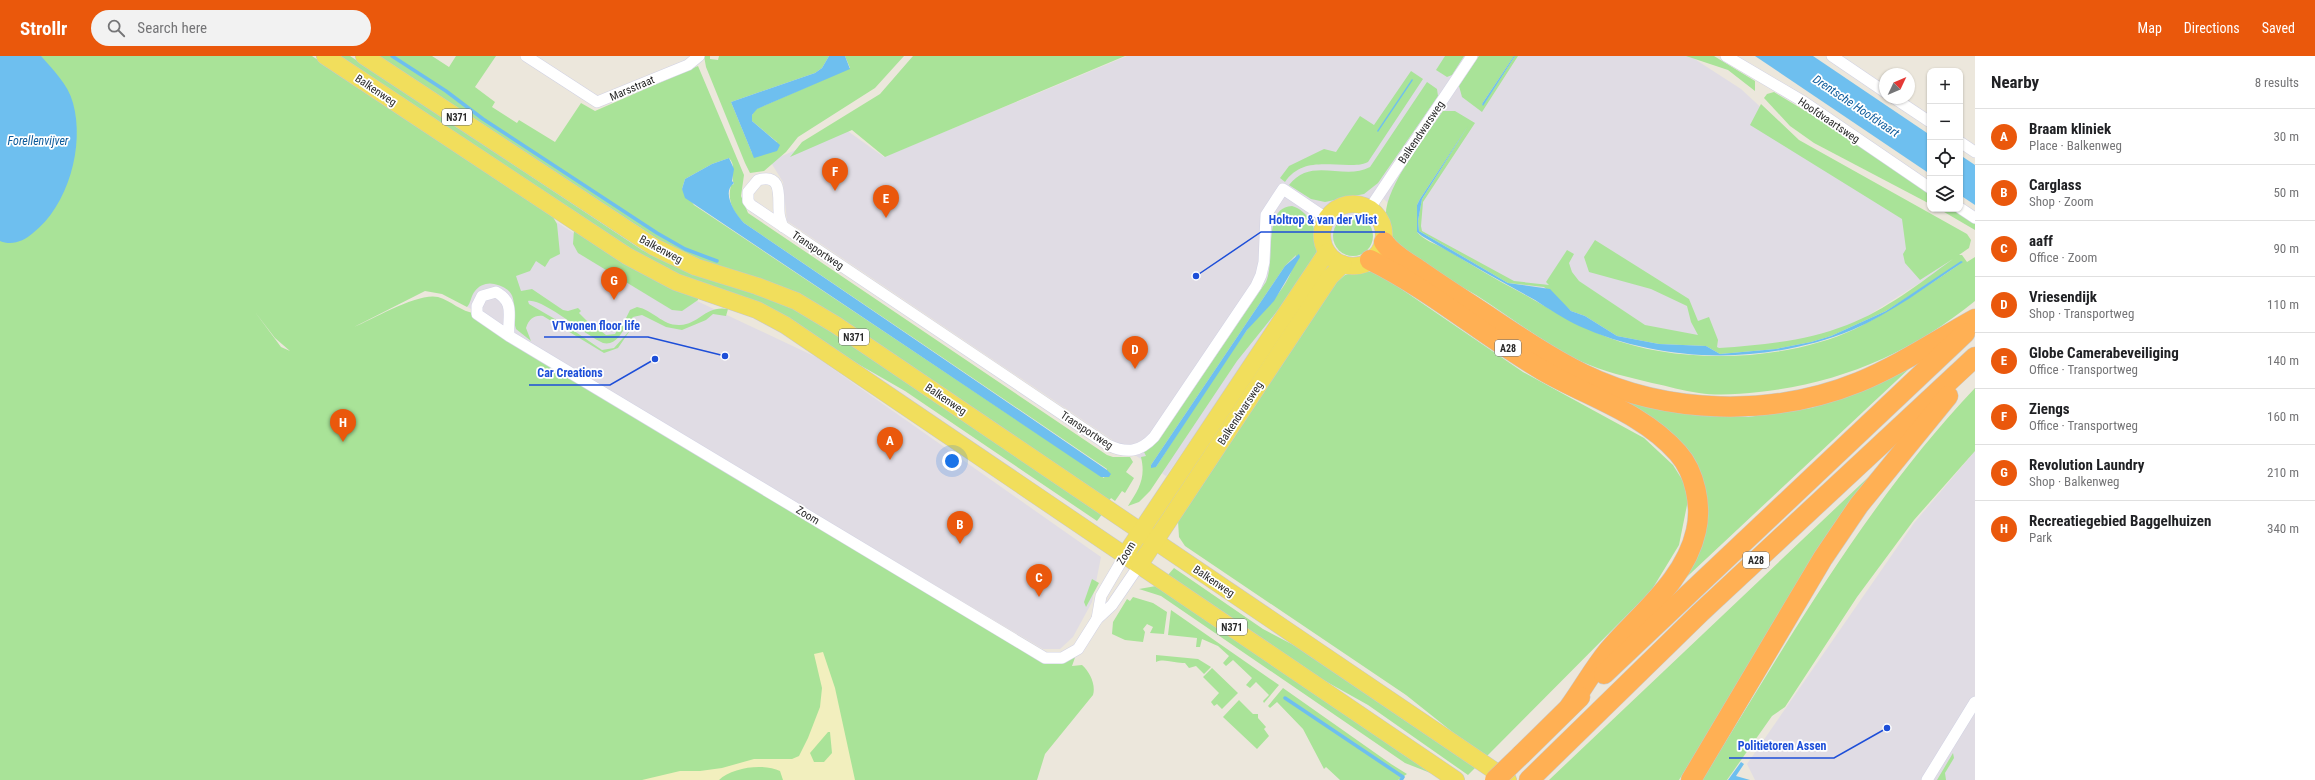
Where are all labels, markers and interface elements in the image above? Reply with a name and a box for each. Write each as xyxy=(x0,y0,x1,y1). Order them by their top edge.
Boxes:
search box xyxy=(91,10,371,46)
text: Strollr xyxy=(20,17,67,40)
icon: search xyxy=(105,17,127,39)
text: Search here xyxy=(137,19,207,37)
text: Map xyxy=(2138,20,2162,36)
text: Directions xyxy=(2184,20,2240,36)
text: Saved xyxy=(2262,20,2295,36)
north arrow xyxy=(1879,68,1915,104)
map controls xyxy=(1927,68,1963,212)
button: + xyxy=(1927,68,1963,104)
street label: Balkenweg xyxy=(353,72,399,109)
water label: Drentsche Hoofdvaart xyxy=(1810,72,1902,140)
text: Nearby xyxy=(1991,72,2039,92)
street label: Marsstraat xyxy=(608,73,656,104)
text: 8 results xyxy=(2255,75,2299,90)
street label: Hoofdvaartsweg xyxy=(1795,95,1862,146)
street label: Balkendwarsweg xyxy=(1396,98,1447,166)
button: − xyxy=(1927,104,1963,140)
road number: N371 xyxy=(442,109,472,125)
text: Braam kliniek xyxy=(2029,120,2111,138)
text: A xyxy=(2000,129,2008,144)
text: 30 m xyxy=(2273,129,2299,144)
water label: Forellenvijver xyxy=(8,134,69,148)
text: Place · Balkenweg xyxy=(2029,138,2122,153)
button: locate xyxy=(1927,140,1963,176)
pin: F xyxy=(822,158,848,191)
button: layers xyxy=(1927,176,1963,212)
text: Carglass xyxy=(2029,176,2081,194)
pin: E xyxy=(873,185,899,218)
text: B xyxy=(2000,185,2008,200)
text: 50 m xyxy=(2273,185,2299,200)
text: Shop · Zoom xyxy=(2029,194,2094,209)
callout: Holtrop & van der Vlist xyxy=(1261,208,1385,232)
text: Holtrop & van der Vlist xyxy=(1269,213,1377,227)
street label: Transportweg xyxy=(789,228,846,272)
text: aaff xyxy=(2029,232,2053,250)
street label: Balkenweg xyxy=(637,233,685,266)
text: C xyxy=(2000,241,2008,256)
text: 90 m xyxy=(2273,241,2299,256)
text: Office · Zoom xyxy=(2029,250,2097,265)
pin: G xyxy=(601,267,627,300)
text: Vriesendijk xyxy=(2029,288,2097,306)
text: D xyxy=(2000,297,2008,312)
text: 110 m xyxy=(2267,297,2299,312)
text: Shop · Transportweg xyxy=(2029,306,2134,321)
callout: VTwonen floor life xyxy=(544,313,648,337)
text: VTwonen floor life xyxy=(552,319,640,333)
road number: N371 xyxy=(839,329,869,345)
pin: D xyxy=(1122,336,1148,369)
road number: A28 xyxy=(1495,340,1521,356)
text: Globe Camerabeveiliging xyxy=(2029,344,2179,362)
text: E xyxy=(2001,353,2007,368)
text: 140 m xyxy=(2267,353,2299,368)
callout: Car Creations xyxy=(529,361,610,385)
text: Office · Transportweg xyxy=(2029,362,2138,377)
text: Car Creations xyxy=(537,366,603,380)
street label: Balkendwarsweg xyxy=(1215,379,1266,447)
street label: Balkenweg xyxy=(923,381,969,418)
text: Ziengs xyxy=(2029,400,2070,418)
pin: H xyxy=(330,409,356,442)
street label: Transportweg xyxy=(1058,409,1115,452)
text: F xyxy=(2001,409,2007,424)
text: 160 m xyxy=(2267,409,2299,424)
text: Office · Transportweg xyxy=(2029,418,2138,433)
pin: A xyxy=(877,427,903,460)
your location xyxy=(942,451,962,471)
text: Revolution Laundry xyxy=(2029,456,2145,474)
text: G xyxy=(2000,465,2008,480)
text: 210 m xyxy=(2267,465,2299,480)
text: Shop · Balkenweg xyxy=(2029,474,2119,489)
street label: Zoom xyxy=(794,503,822,527)
pin: B xyxy=(947,511,973,544)
text: Recreatiegebied Baggelhuizen xyxy=(2029,512,2211,530)
text: H xyxy=(2000,521,2008,536)
text: 340 m xyxy=(2267,521,2299,536)
text: Park xyxy=(2029,530,2052,545)
street label: Zoom xyxy=(1114,539,1139,567)
road number: A28 xyxy=(1743,552,1769,568)
street label: Balkenweg xyxy=(1191,563,1237,600)
pin: C xyxy=(1026,564,1052,597)
road number: N371 xyxy=(1217,619,1247,635)
callout: Politietoren Assen xyxy=(1729,734,1834,758)
text: Politietoren Assen xyxy=(1738,739,1826,753)

